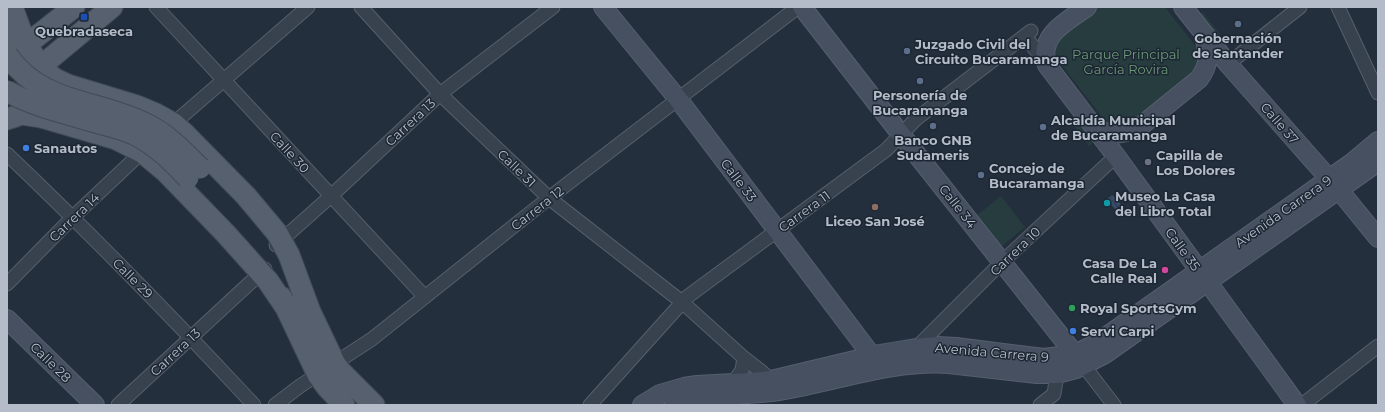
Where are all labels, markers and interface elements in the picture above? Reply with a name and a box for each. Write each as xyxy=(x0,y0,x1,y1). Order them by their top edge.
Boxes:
marker: Quebradaseca xyxy=(79,12,89,22)
marker: Gobernación de Santander xyxy=(1233,19,1243,29)
place label: Quebradaseca xyxy=(35,23,133,39)
place label: Gobernación de Santander xyxy=(1192,30,1284,61)
place label: Juzgado Civil del Circuito Bucaramanga xyxy=(914,36,1067,67)
marker: Juzgado Civil del Circuito Bucaramanga xyxy=(902,46,912,56)
park label: Parque Principal García Rovira xyxy=(1072,46,1180,77)
marker: Personería de Bucaramanga xyxy=(915,76,925,86)
place label: Personería de Bucaramanga xyxy=(872,87,968,118)
street label: Carrera 13 xyxy=(382,95,438,149)
street label: Calle 37 xyxy=(1258,99,1303,147)
place label: Alcaldía Municipal de Bucaramanga xyxy=(1050,112,1176,143)
marker: Banco GNB Sudameris xyxy=(928,121,938,131)
marker: Alcaldía Municipal de Bucaramanga xyxy=(1038,122,1048,132)
street label: Calle 30 xyxy=(267,128,313,176)
place label: Banco GNB Sudameris xyxy=(894,132,972,163)
place label: Sanautos xyxy=(34,140,97,156)
marker: Sanautos xyxy=(21,143,31,153)
street label: Calle 31 xyxy=(495,146,539,190)
place label: Capilla de Los Dolores xyxy=(1156,147,1235,178)
street label: Calle 33 xyxy=(718,155,760,205)
marker: Capilla de Los Dolores xyxy=(1143,157,1153,167)
place label: Concejo de Bucaramanga xyxy=(989,160,1085,191)
marker: Concejo de Bucaramanga xyxy=(976,170,986,180)
street label: Avenida Carrera 9 xyxy=(1232,172,1334,250)
street label: Calle 34 xyxy=(936,181,980,231)
street label: Carrera 12 xyxy=(507,182,567,234)
street label: Carrera 11 xyxy=(775,187,833,235)
place label: Museo La Casa del Libro Total xyxy=(1115,188,1216,219)
street label: Carrera 14 xyxy=(45,189,103,245)
marker: Museo La Casa del Libro Total xyxy=(1102,198,1112,208)
marker: Liceo San José xyxy=(870,202,880,212)
place label: Liceo San José xyxy=(825,213,925,229)
street label: Carrera 10 xyxy=(986,223,1044,279)
street label: Calle 35 xyxy=(1162,224,1204,274)
street label: Calle 29 xyxy=(110,255,157,302)
place label: Casa De La Calle Real xyxy=(1082,255,1157,286)
marker: Casa De La Calle Real xyxy=(1160,265,1170,275)
place label: Royal SportsGym xyxy=(1080,300,1197,316)
marker: Royal SportsGym xyxy=(1067,303,1077,313)
place label: Servi Carpi xyxy=(1081,323,1155,339)
street label: Carrera 13 xyxy=(147,325,203,379)
marker: Servi Carpi xyxy=(1068,326,1078,336)
street label: Calle 28 xyxy=(27,339,75,385)
street label: Avenida Carrera 9 xyxy=(934,339,1050,365)

